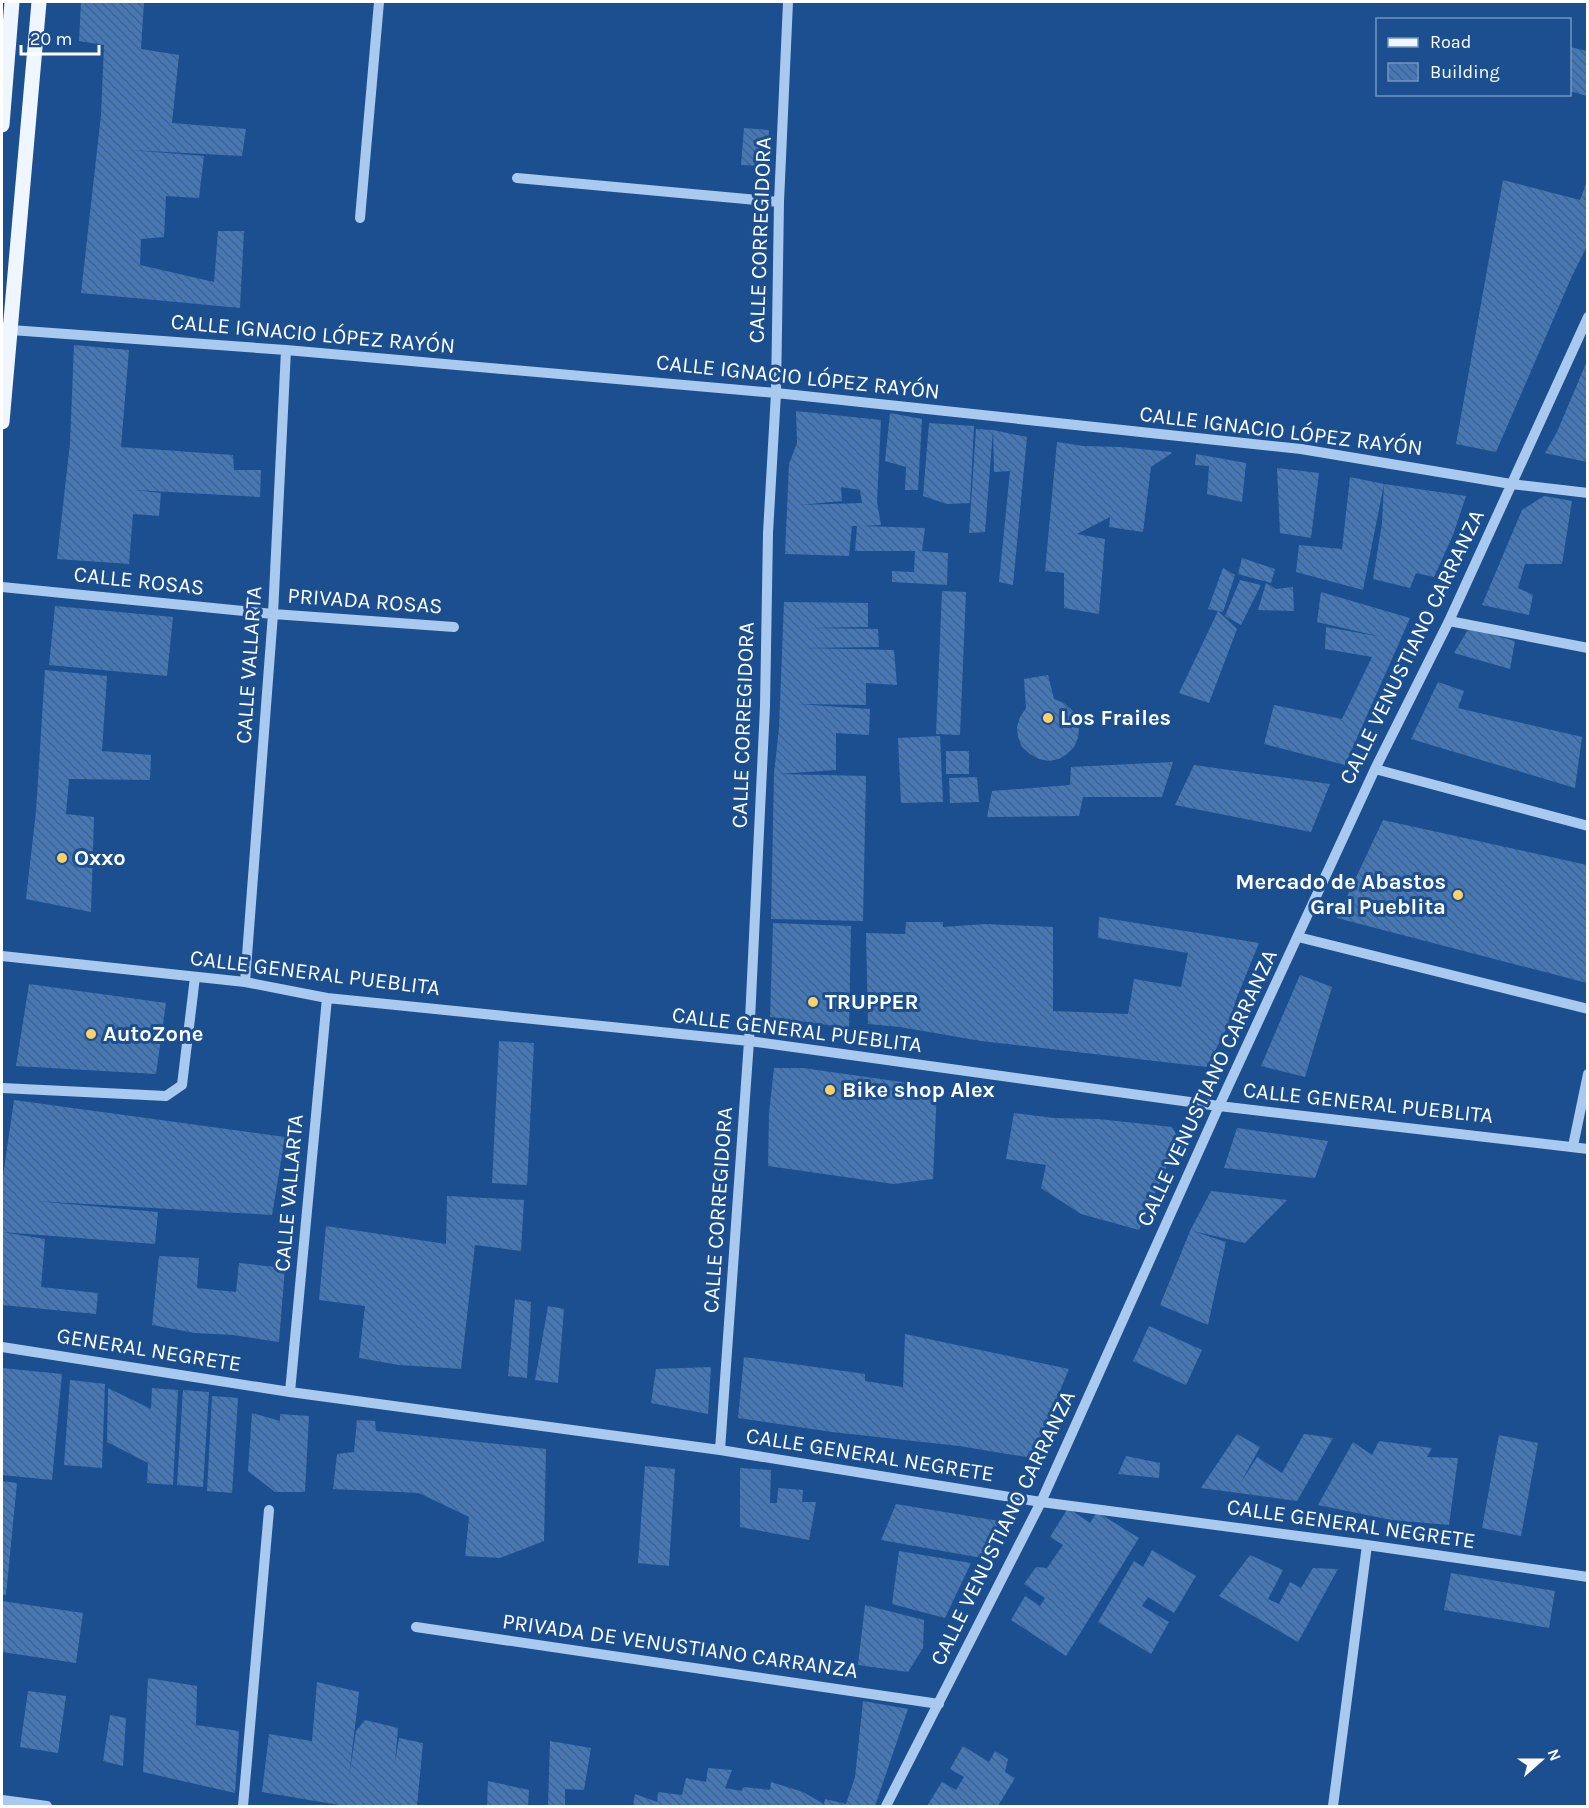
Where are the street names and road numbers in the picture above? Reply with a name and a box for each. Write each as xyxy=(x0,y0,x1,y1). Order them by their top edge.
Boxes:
street label: CALLE CORREGIDORA xyxy=(743,136,777,344)
street label: CALLE IGNACIO LÓPEZ RAYÓN xyxy=(170,308,456,359)
street label: CALLE IGNACIO LÓPEZ RAYÓN xyxy=(655,348,941,405)
street label: CALLE IGNACIO LÓPEZ RAYÓN xyxy=(1138,400,1424,461)
street label: CALLE VENUSTIANO CARRANZA xyxy=(1334,505,1490,789)
street label: CALLE ROSAS xyxy=(72,561,206,601)
street label: PRIVADA ROSAS xyxy=(287,583,443,619)
street label: CALLE VALLARTA xyxy=(231,585,268,745)
street label: CALLE CORREGIDORA xyxy=(726,621,760,829)
street label: CALLE GENERAL PUEBLITA xyxy=(189,945,442,1001)
street label: CALLE VENUSTIANO CARRANZA xyxy=(1131,945,1283,1231)
street label: CALLE GENERAL PUEBLITA xyxy=(671,1002,924,1058)
street label: CALLE GENERAL PUEBLITA xyxy=(1242,1077,1495,1129)
street label: CALLE CORREGIDORA xyxy=(698,1106,738,1314)
street label: CALLE VALLARTA xyxy=(269,1113,309,1273)
street label: GENERAL NEGRETE xyxy=(55,1323,243,1377)
street label: CALLE VENUSTIANO CARRANZA xyxy=(925,1386,1081,1670)
street label: CALLE GENERAL NEGRETE xyxy=(744,1423,996,1487)
street label: CALLE GENERAL NEGRETE xyxy=(1225,1494,1477,1554)
street label: PRIVADA DE VENUSTIANO CARRANZA xyxy=(501,1608,860,1684)

